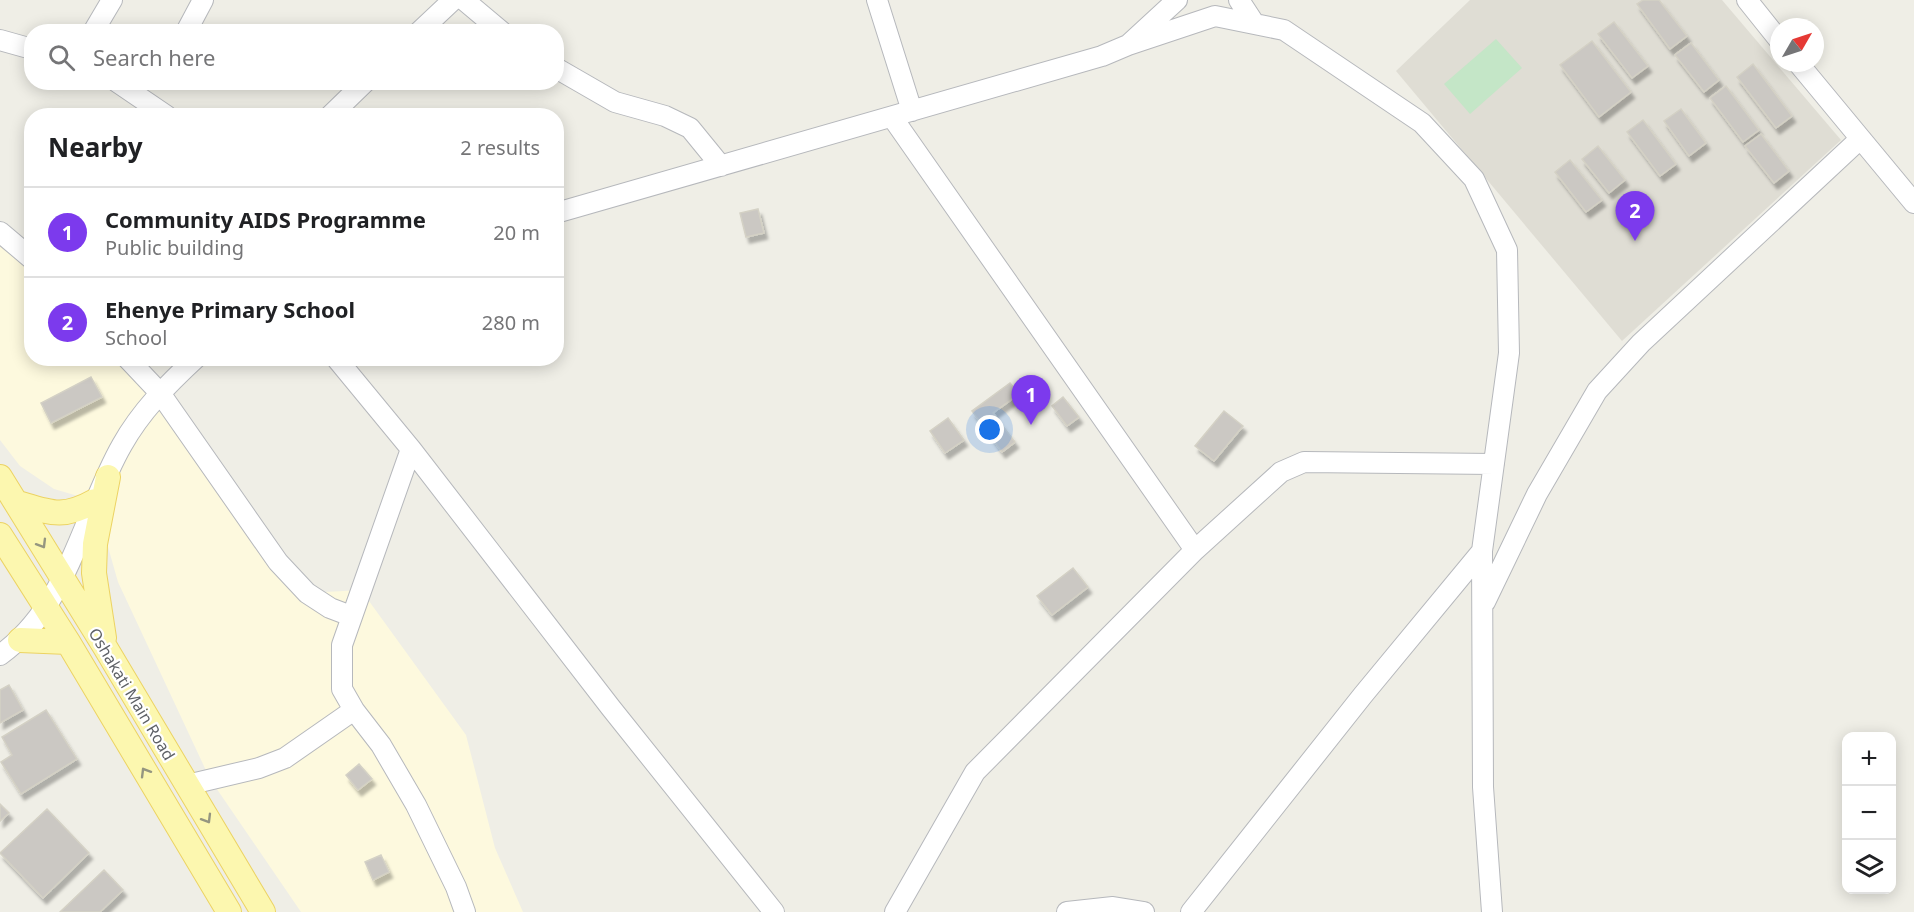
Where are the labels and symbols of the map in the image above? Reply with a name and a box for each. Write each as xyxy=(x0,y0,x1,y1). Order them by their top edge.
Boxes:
north arrow xyxy=(1770,18,1824,72)
pin: 2 xyxy=(1616,192,1654,241)
pin: 1 xyxy=(1012,376,1050,425)
your location xyxy=(975,415,1004,444)
one-way arrow xyxy=(35,538,47,548)
street label: Oshakati Main Road xyxy=(84,624,180,764)
one-way arrow xyxy=(141,768,152,778)
one-way arrow xyxy=(200,813,212,823)

